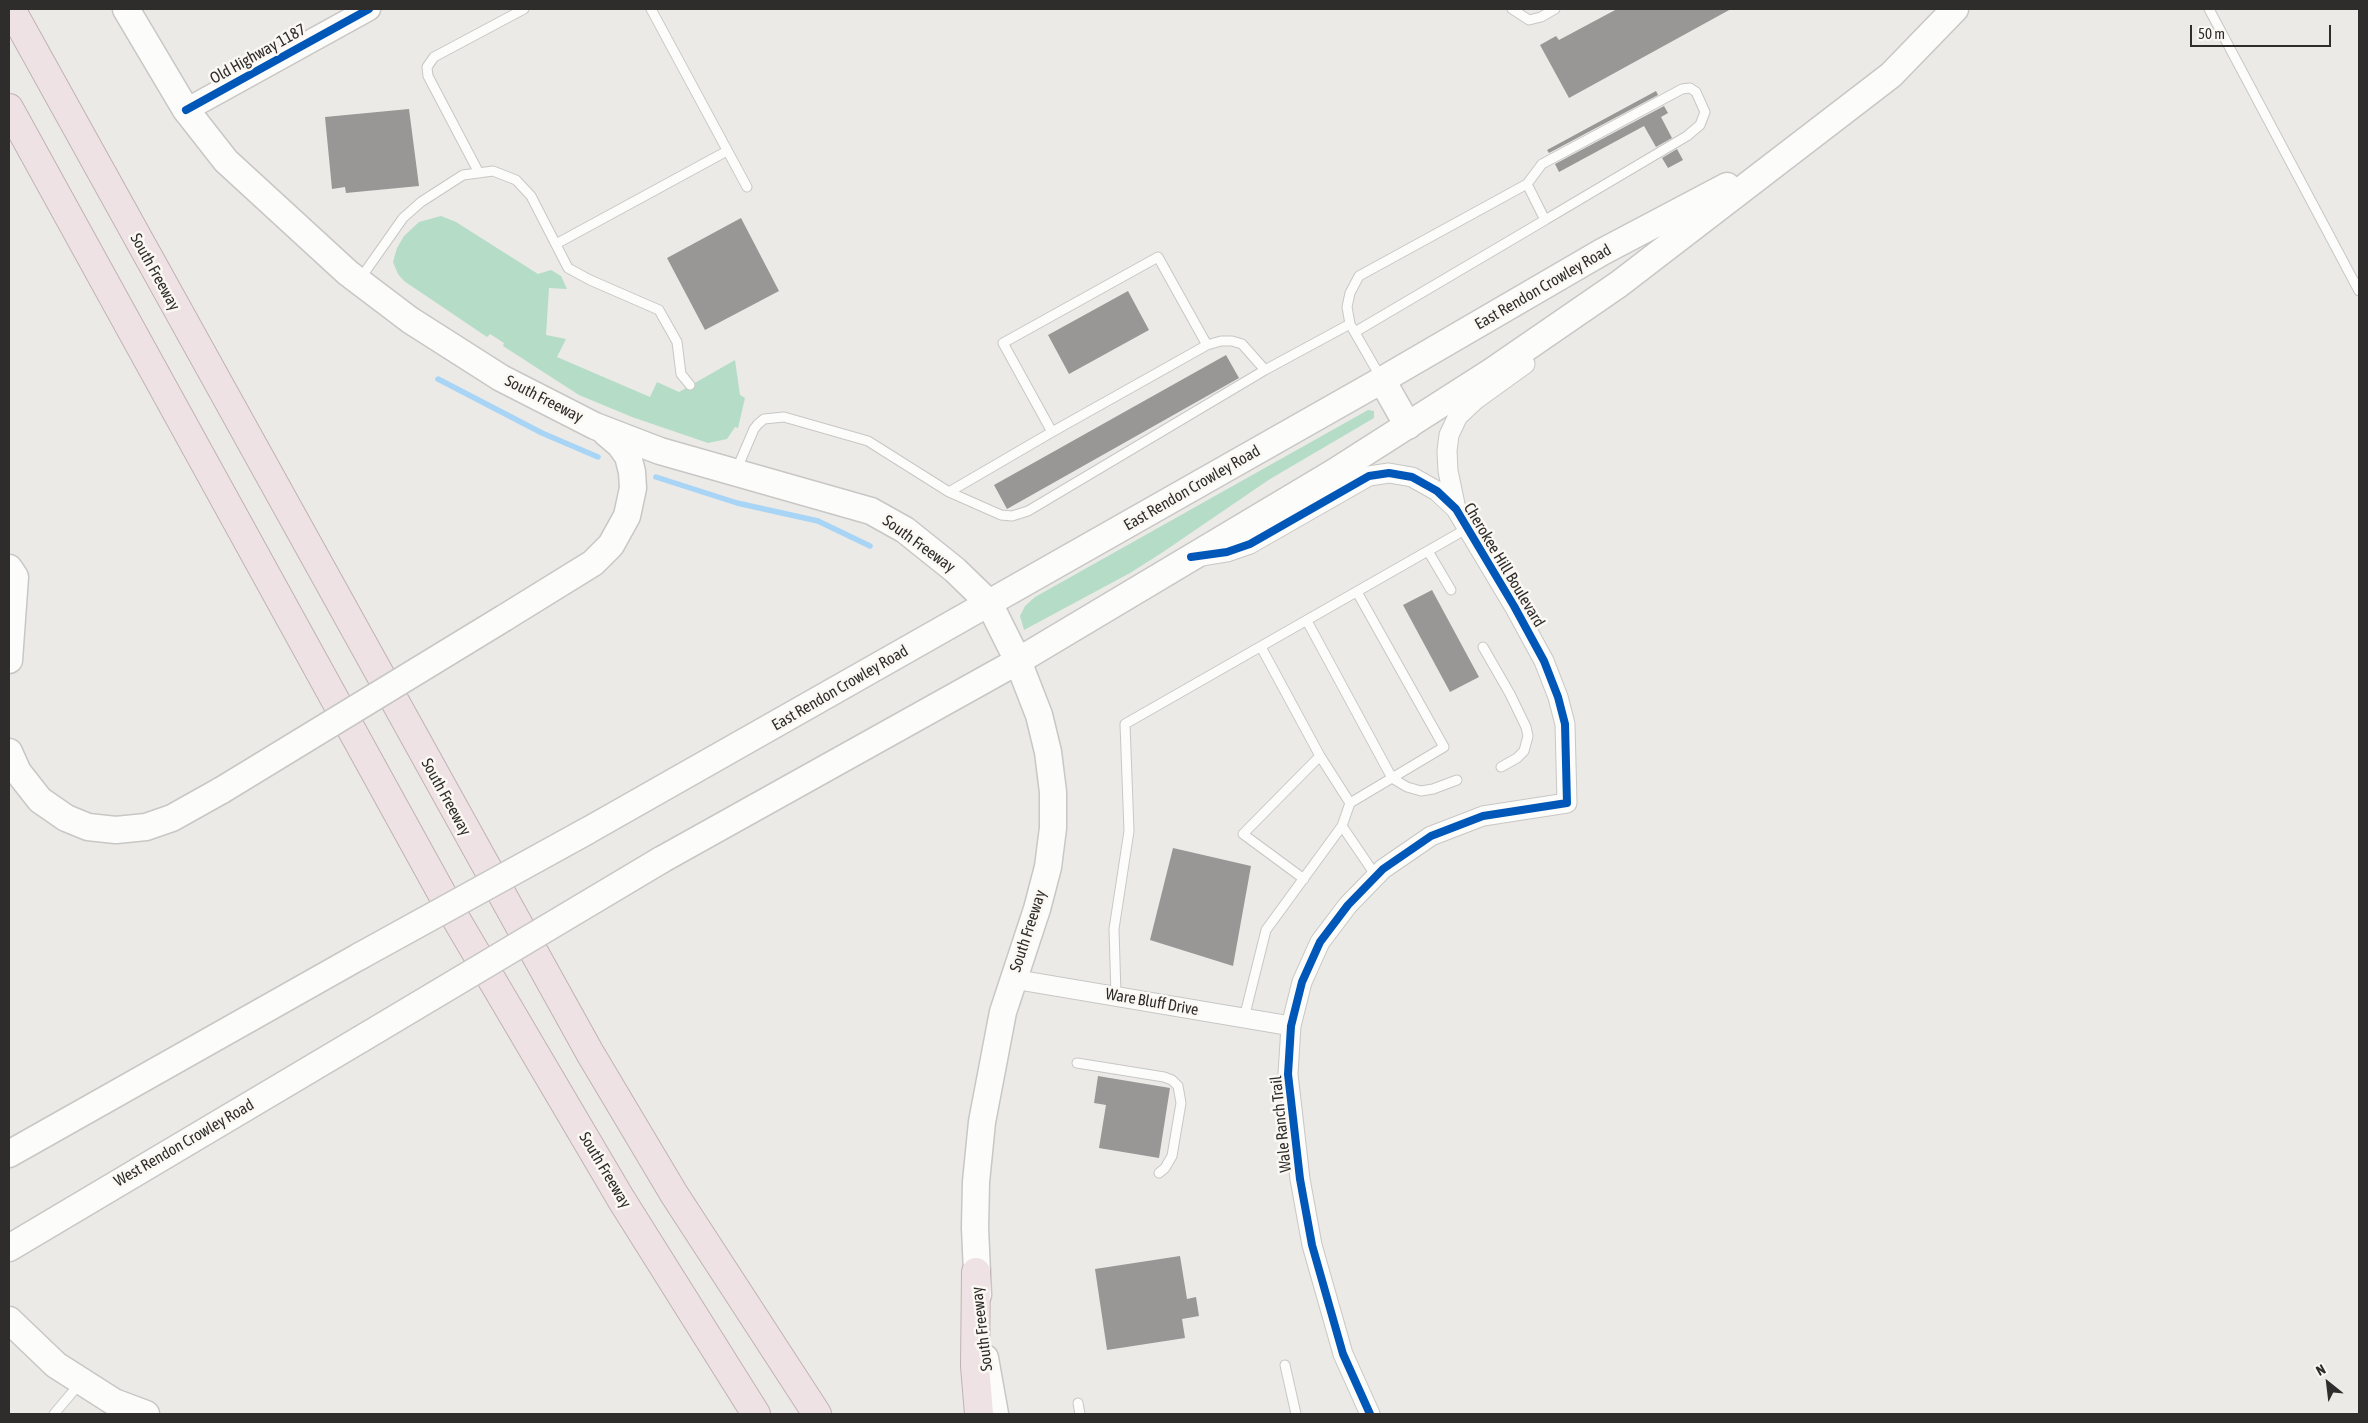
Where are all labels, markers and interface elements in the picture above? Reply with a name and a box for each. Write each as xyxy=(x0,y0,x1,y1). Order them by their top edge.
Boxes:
scale bar xyxy=(2193,15,2334,47)
street label: Old Highway 1187 xyxy=(207,20,309,88)
text: 50 m xyxy=(2198,25,2225,42)
street label: South Freeway xyxy=(126,230,184,314)
street label: East Rendon Crowley Road xyxy=(1471,240,1615,334)
street label: South Freeway xyxy=(502,371,586,427)
street label: East Rendon Crowley Road xyxy=(1120,441,1264,535)
street label: Cherokee Hill Boulevard xyxy=(1459,499,1549,631)
street label: South Freeway xyxy=(879,511,959,577)
street label: East Rendon Crowley Road xyxy=(768,641,912,735)
street label: South Freeway xyxy=(417,755,475,839)
street label: South Freeway xyxy=(1006,888,1050,974)
street label: Ware Bluff Drive xyxy=(1104,984,1200,1020)
street label: Wale Ranch Trail xyxy=(1266,1075,1296,1173)
street label: West Rendon Crowley Road xyxy=(111,1095,257,1191)
street label: South Freeway xyxy=(575,1129,635,1211)
street label: South Freeway xyxy=(967,1286,997,1372)
north arrow xyxy=(2303,1358,2353,1408)
text: N xyxy=(2313,1361,2328,1379)

